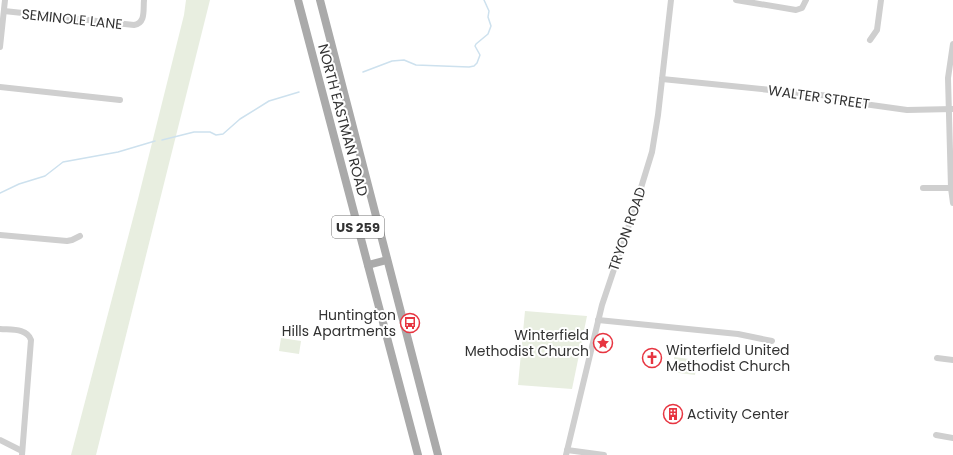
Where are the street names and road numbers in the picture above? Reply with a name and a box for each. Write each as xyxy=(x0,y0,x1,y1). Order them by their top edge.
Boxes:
street label: SEMINOLE LANE xyxy=(21,4,123,34)
street label: NORTH EASTMAN ROAD xyxy=(313,42,373,198)
street label: WALTER STREET xyxy=(767,80,872,114)
street label: TRYON ROAD xyxy=(603,184,651,274)
road number: US 259 xyxy=(332,216,384,238)

